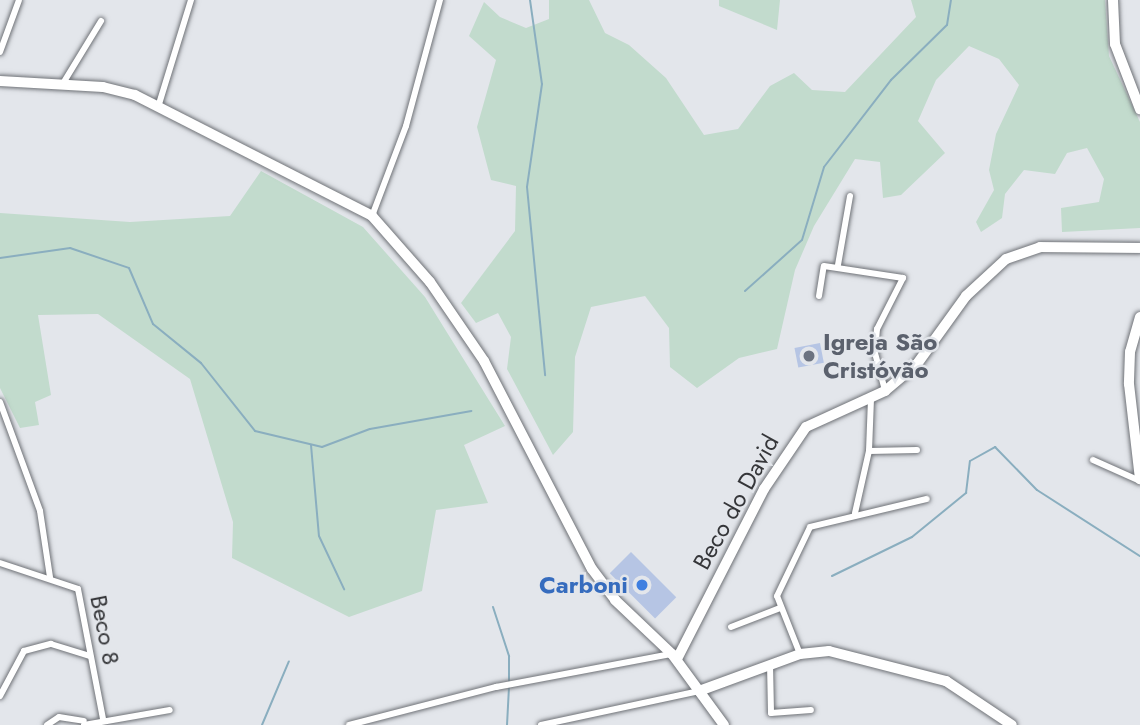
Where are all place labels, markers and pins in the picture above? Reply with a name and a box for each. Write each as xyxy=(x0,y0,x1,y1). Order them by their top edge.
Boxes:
place label: Igreja São Cristóvão xyxy=(823,328,937,384)
marker: Igreja São Cristóvão xyxy=(801,348,817,364)
place label: Carboni xyxy=(539,571,628,599)
marker: Carboni xyxy=(634,577,650,593)

